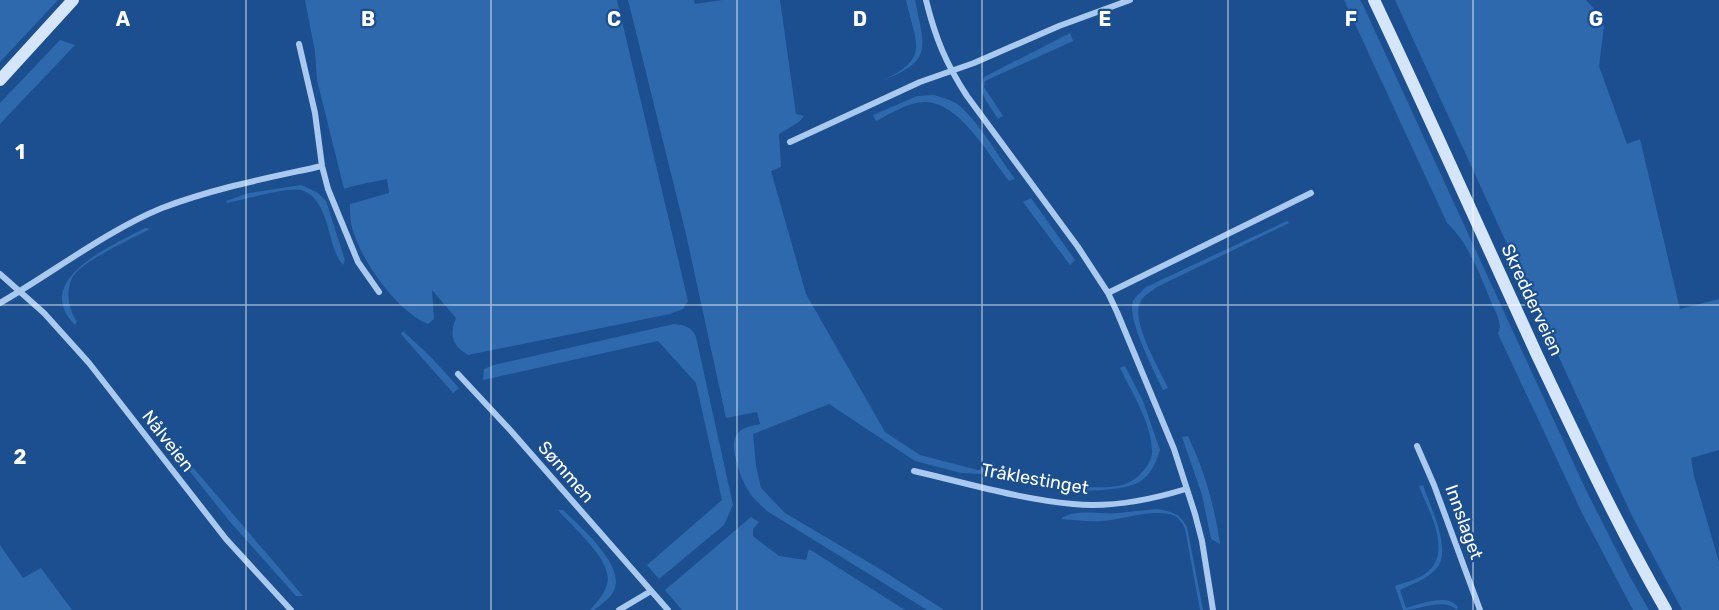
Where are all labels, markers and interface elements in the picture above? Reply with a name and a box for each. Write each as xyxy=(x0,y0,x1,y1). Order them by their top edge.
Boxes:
text: A xyxy=(116,7,131,31)
text: B xyxy=(361,7,375,31)
text: C xyxy=(607,7,621,31)
text: D xyxy=(853,7,867,31)
text: E xyxy=(1099,7,1111,31)
text: F xyxy=(1345,7,1357,31)
text: G xyxy=(1589,7,1603,31)
text: 1 xyxy=(15,140,25,164)
street label: Skredderveien xyxy=(1497,241,1567,359)
street label: Nålveien xyxy=(137,406,199,476)
street label: Sømmen xyxy=(533,437,599,507)
text: 2 xyxy=(14,445,27,469)
street label: Tråklestinget xyxy=(980,459,1090,499)
street label: Innslaget xyxy=(1440,482,1488,562)

